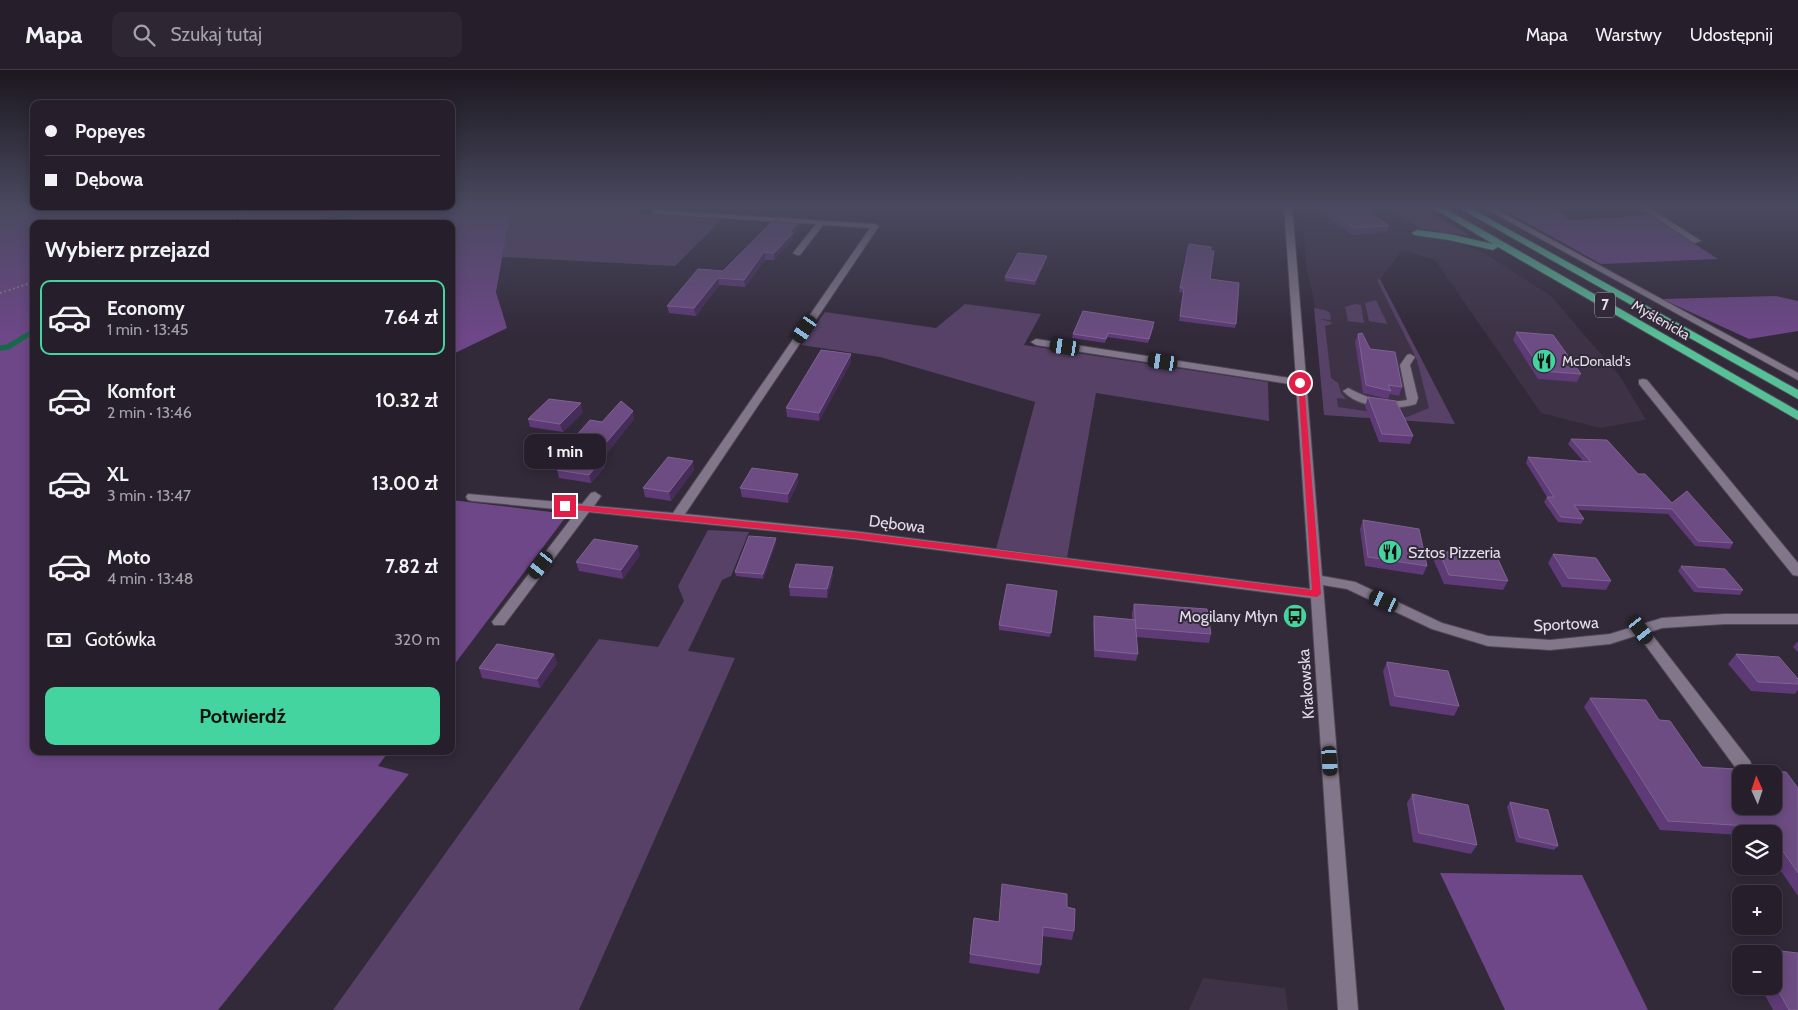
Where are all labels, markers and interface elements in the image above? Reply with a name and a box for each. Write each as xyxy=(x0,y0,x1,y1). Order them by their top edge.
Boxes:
search box xyxy=(112,12,462,57)
text: Mapa xyxy=(25,20,82,49)
icon: search xyxy=(130,21,158,49)
text: Szukaj tutaj xyxy=(170,23,262,46)
text: Mapa xyxy=(1526,24,1568,46)
text: Warstwy xyxy=(1596,24,1662,46)
text: Udostępnij xyxy=(1690,24,1773,46)
text: Popeyes xyxy=(75,120,145,143)
text: Dębowa xyxy=(75,168,143,191)
text: Wybierz przejazd xyxy=(45,236,210,263)
road number: 7 xyxy=(1595,292,1615,318)
icon: car xyxy=(47,295,92,340)
street label: Myślenicka xyxy=(1629,296,1694,344)
text: Economy xyxy=(107,297,185,320)
text: 7.64 zł xyxy=(384,306,438,329)
car xyxy=(790,312,819,346)
text: 1 min · 13:45 xyxy=(107,320,188,339)
car xyxy=(1049,337,1080,357)
restaurant icon: McDonald's xyxy=(1531,348,1557,374)
car xyxy=(1147,352,1178,372)
place label: McDonald's xyxy=(1562,352,1631,370)
route start xyxy=(1289,372,1311,394)
icon: car xyxy=(47,378,92,423)
text: Komfort xyxy=(107,380,176,403)
text: 10.32 zł xyxy=(375,389,438,412)
text: 2 min · 13:46 xyxy=(107,403,192,422)
callout: 1 min xyxy=(524,434,606,468)
text: 1 min xyxy=(547,442,583,461)
icon: car xyxy=(47,461,92,506)
text: XL xyxy=(107,463,128,486)
text: 13.00 zł xyxy=(372,472,438,495)
text: 3 min · 13:47 xyxy=(107,486,191,505)
route end xyxy=(554,495,576,517)
street label: Dębowa xyxy=(868,511,927,537)
restaurant icon: Sztos Pizzeria xyxy=(1377,539,1403,565)
place label: Sztos Pizzeria xyxy=(1408,543,1501,562)
icon: car xyxy=(47,544,92,589)
text: Moto xyxy=(107,546,151,569)
car xyxy=(525,549,556,581)
text: 7.82 zł xyxy=(385,555,438,578)
text: 4 min · 13:48 xyxy=(107,569,193,588)
car xyxy=(1367,588,1400,614)
bus stop icon: Mogilany Młyn xyxy=(1282,603,1308,629)
place label: Mogilany Młyn xyxy=(1179,607,1278,626)
street label: Sportowa xyxy=(1533,613,1599,635)
car xyxy=(1625,614,1656,646)
icon: cash xyxy=(45,626,73,654)
text: Gotówka xyxy=(85,628,156,651)
text: 320 m xyxy=(394,630,440,649)
street label: Krakowska xyxy=(1294,648,1318,720)
button: Potwierdź xyxy=(45,687,440,745)
car xyxy=(1321,746,1338,776)
north arrow xyxy=(1732,765,1782,815)
map controls xyxy=(1732,765,1782,995)
button: layers xyxy=(1732,825,1782,875)
button: + xyxy=(1732,885,1782,935)
button: − xyxy=(1732,945,1782,995)

